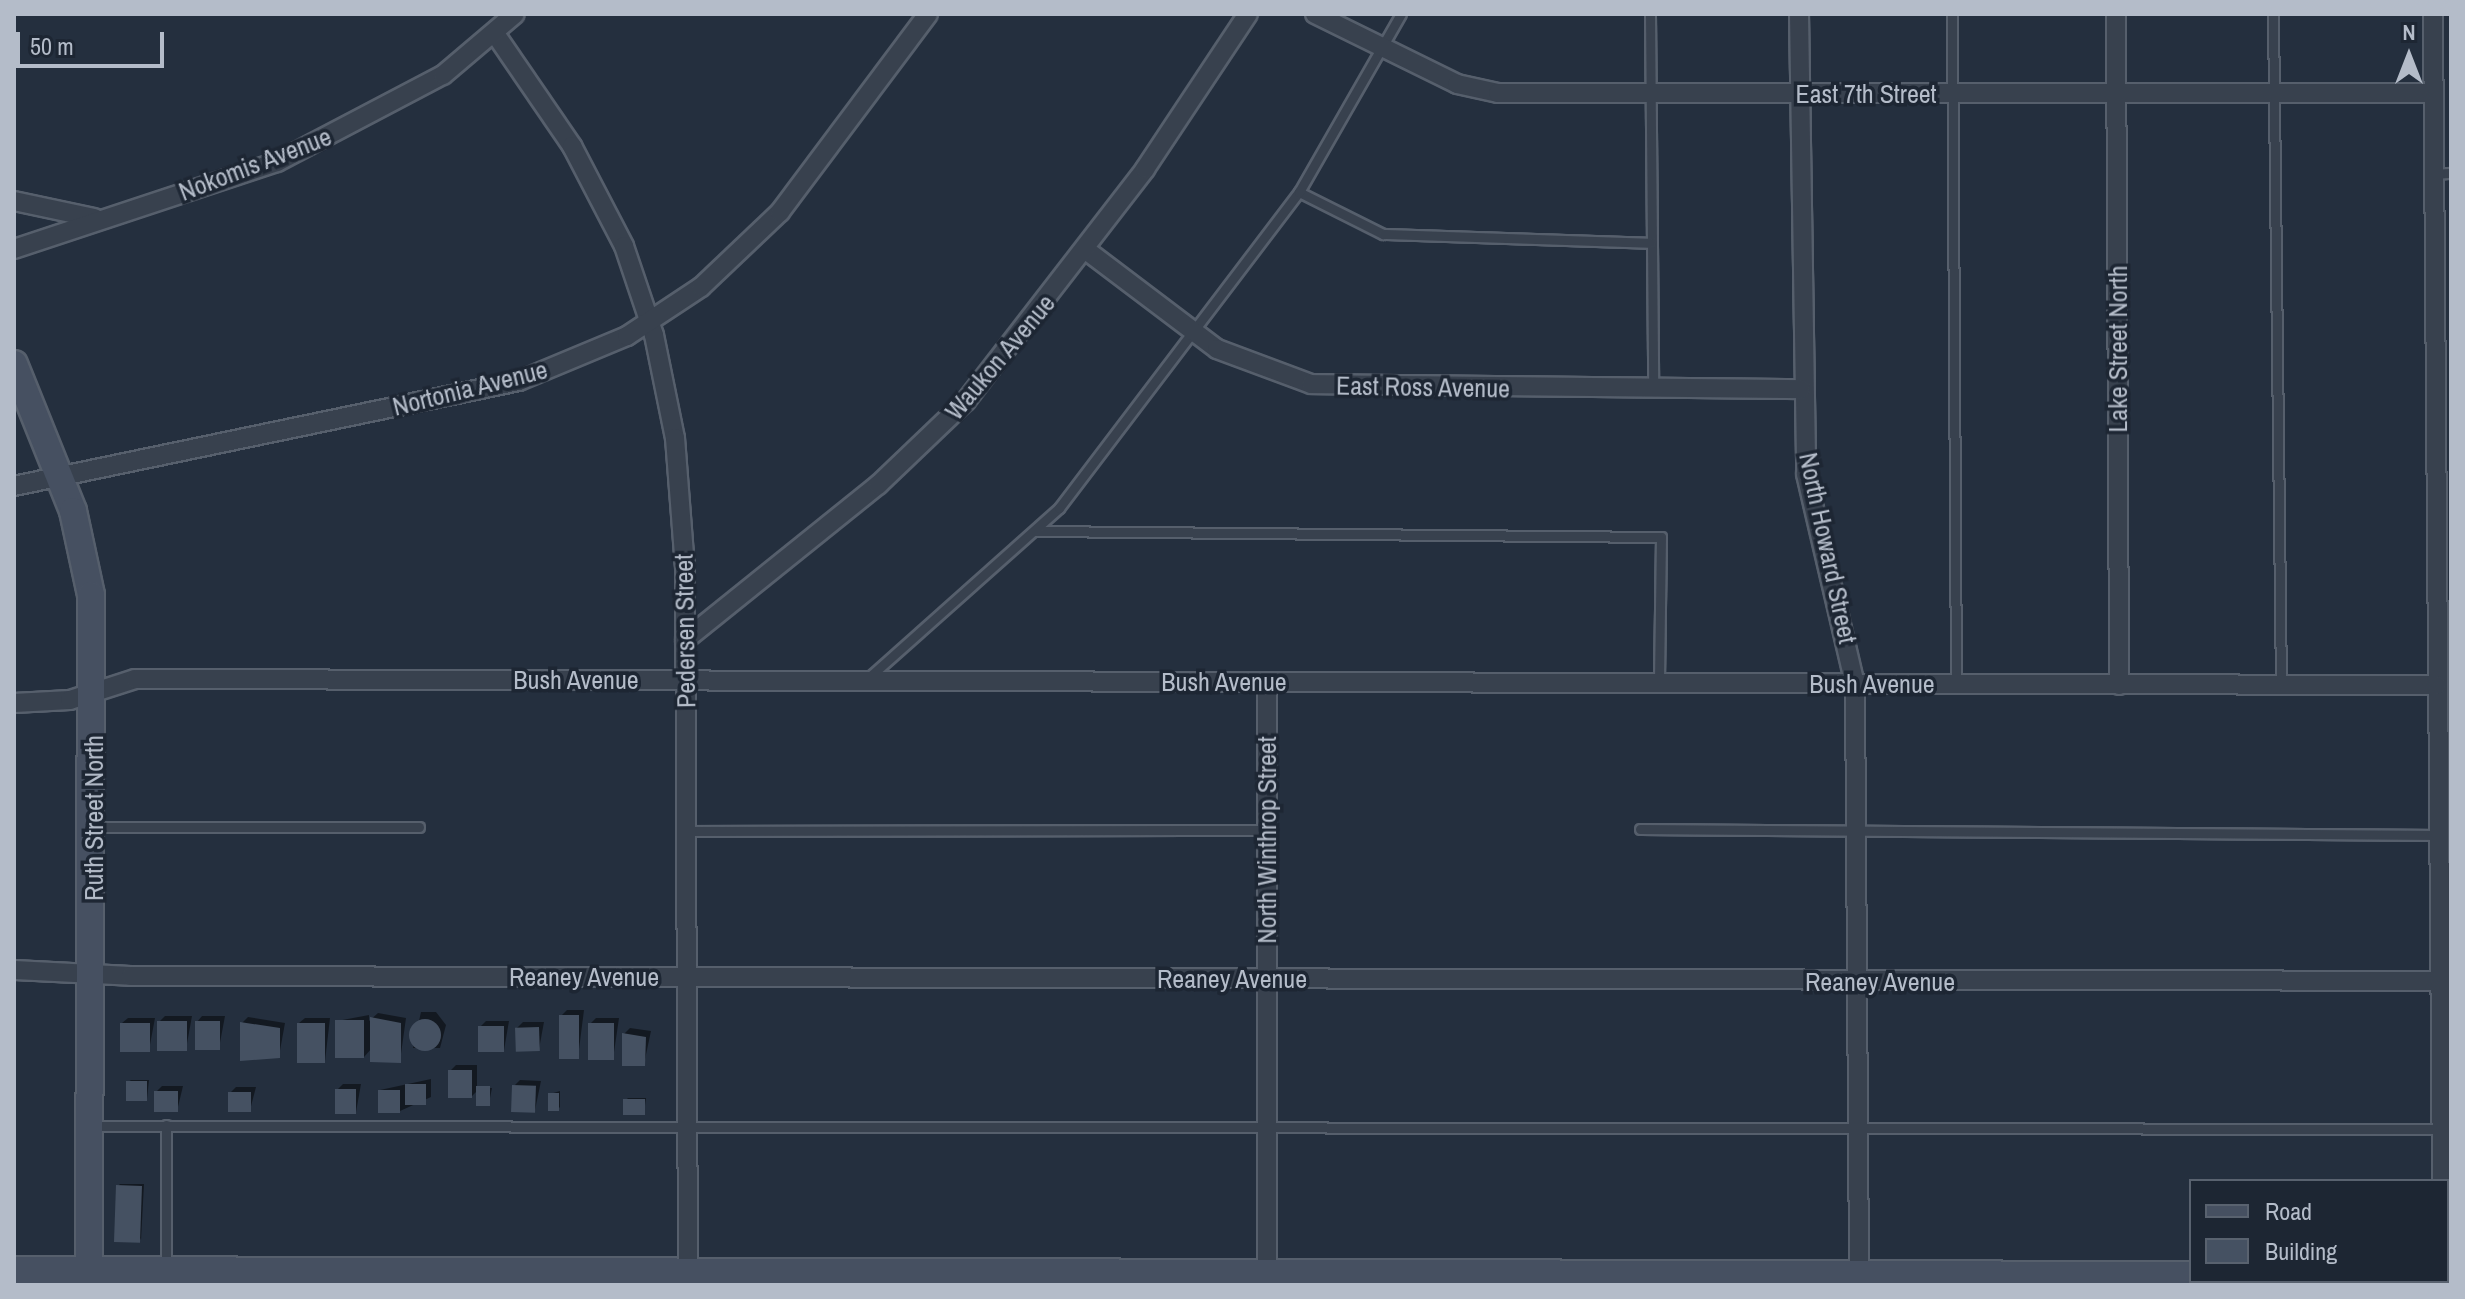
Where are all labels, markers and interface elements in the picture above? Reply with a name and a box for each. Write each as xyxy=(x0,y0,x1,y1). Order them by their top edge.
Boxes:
scale bar xyxy=(20,16,168,66)
north arrow xyxy=(2369,16,2449,96)
text: N xyxy=(2402,17,2416,47)
text: 50 m xyxy=(30,30,74,62)
street label: East 7th Street xyxy=(1795,78,1937,110)
street label: Nokomis Avenue xyxy=(174,120,336,208)
street label: Lake Street North xyxy=(2102,265,2134,433)
street label: Waukon Avenue xyxy=(938,287,1062,427)
street label: Nortonia Avenue xyxy=(389,354,551,422)
street label: East Ross Avenue xyxy=(1335,370,1511,404)
street label: North Howard Street xyxy=(1793,450,1863,646)
street label: Pedersen Street xyxy=(668,554,702,708)
street label: Bush Avenue xyxy=(513,664,639,696)
street label: Bush Avenue xyxy=(1161,666,1287,698)
street label: Bush Avenue xyxy=(1809,668,1935,700)
street label: Ruth Street North xyxy=(78,735,110,901)
street label: North Winthrop Street xyxy=(1251,736,1283,944)
street label: Reaney Avenue xyxy=(508,961,660,993)
street label: Reaney Avenue xyxy=(1156,963,1308,995)
street label: Reaney Avenue xyxy=(1804,966,1956,998)
legend xyxy=(2189,1179,2449,1283)
text: Road xyxy=(2265,1195,2312,1227)
text: Building xyxy=(2265,1235,2337,1267)

